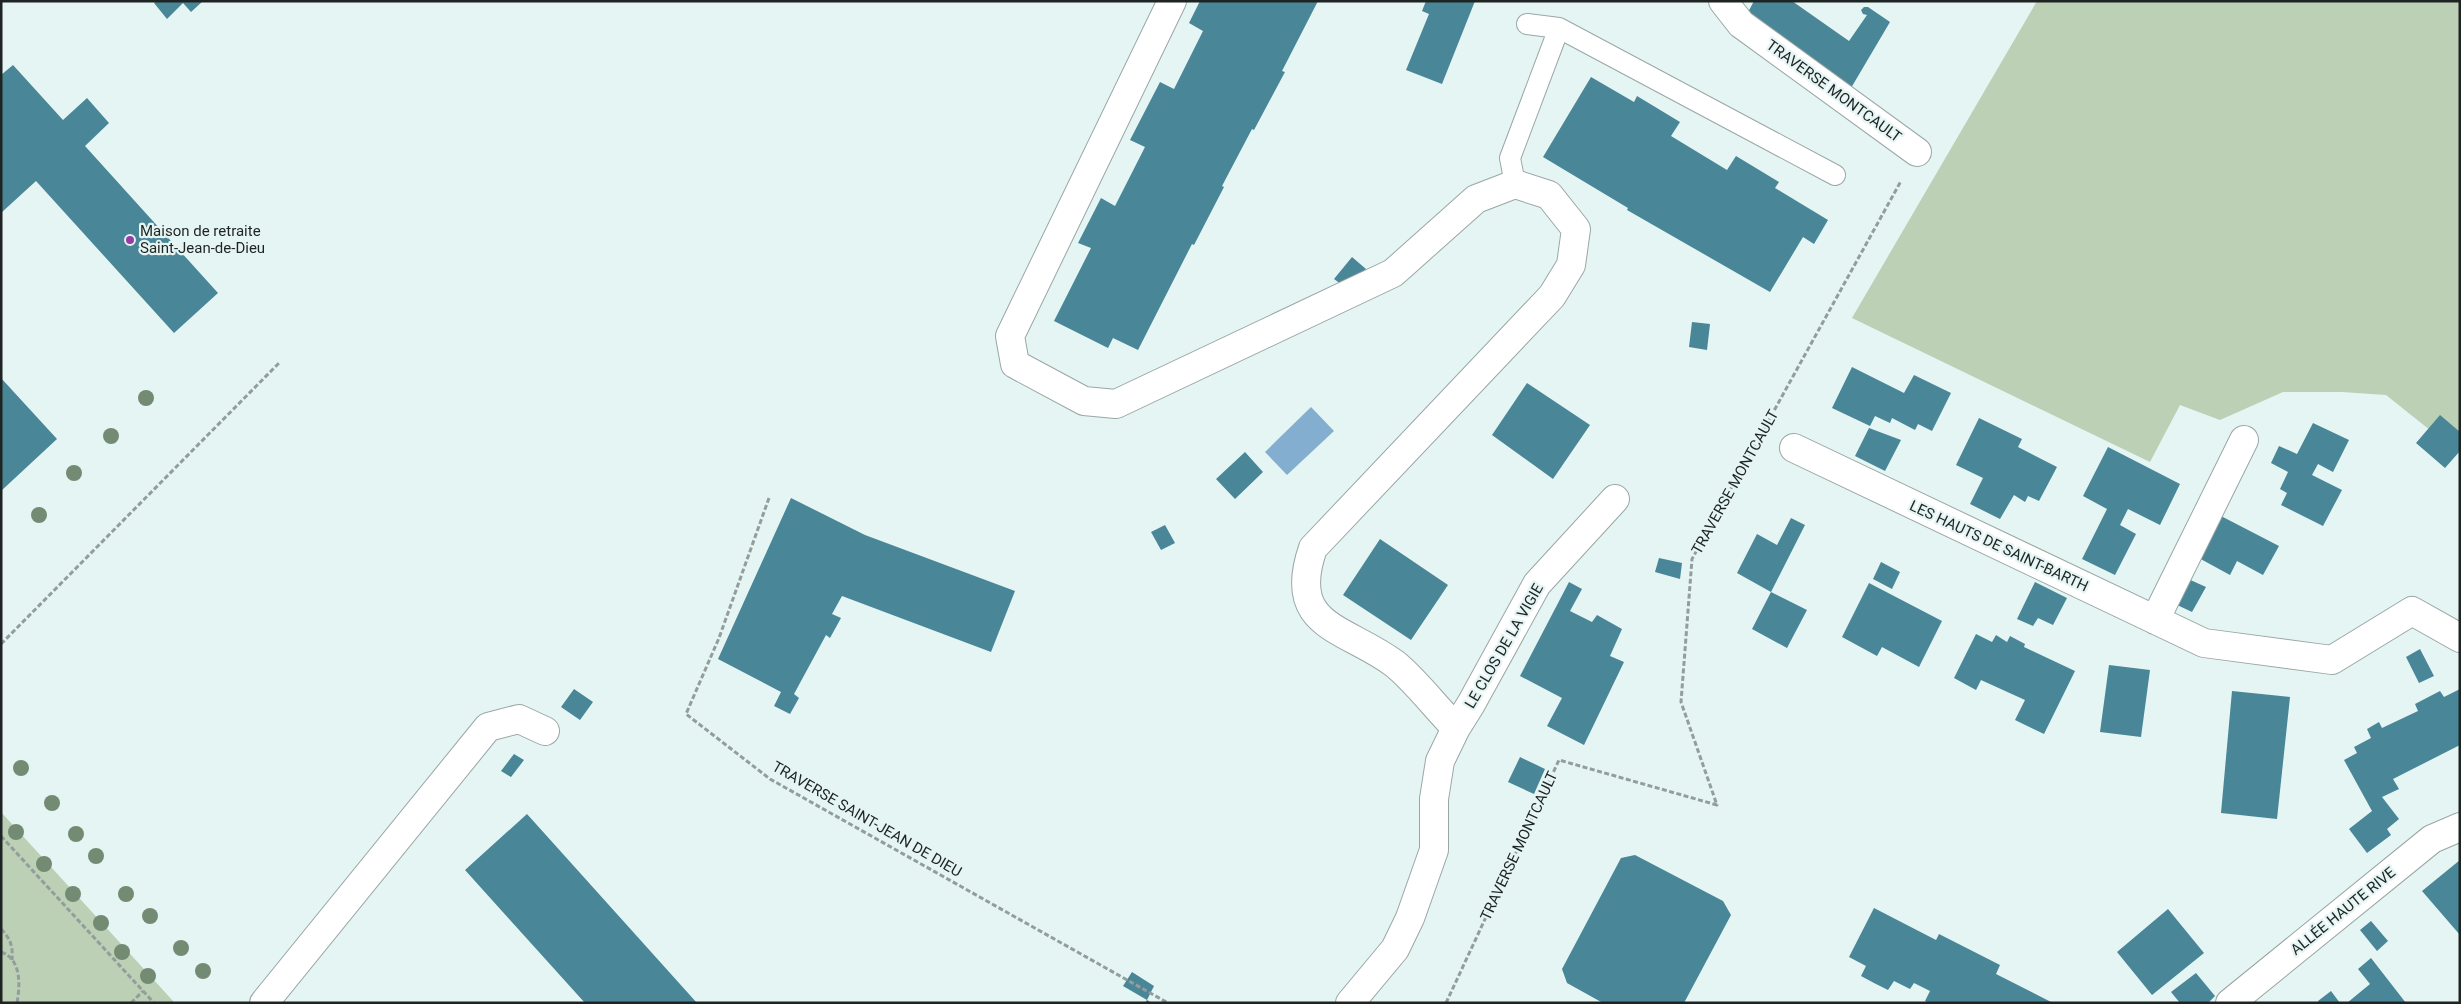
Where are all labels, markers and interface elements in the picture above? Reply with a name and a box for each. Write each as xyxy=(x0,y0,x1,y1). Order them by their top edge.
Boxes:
street label: TRAVERSE MONTCAULT xyxy=(1763,36,1905,146)
place label: Maison de retraite Saint-Jean-de-Dieu xyxy=(140,222,265,257)
marker: Maison de retraite Saint-Jean-de-Dieu xyxy=(124,234,136,246)
street label: TRAVERSE MONTCAULT xyxy=(1688,406,1782,557)
street label: LES HAUTS DE SAINT-BARTH xyxy=(1907,497,2091,595)
street label: LE CLOS DE LA VIGIE xyxy=(1461,580,1547,712)
street label: TRAVERSE SAINT-JEAN DE DIEU xyxy=(769,757,965,881)
street label: TRAVERSE MONTCAULT xyxy=(1476,768,1562,924)
street label: ALLÉE HAUTE RIVE xyxy=(2287,863,2399,959)

